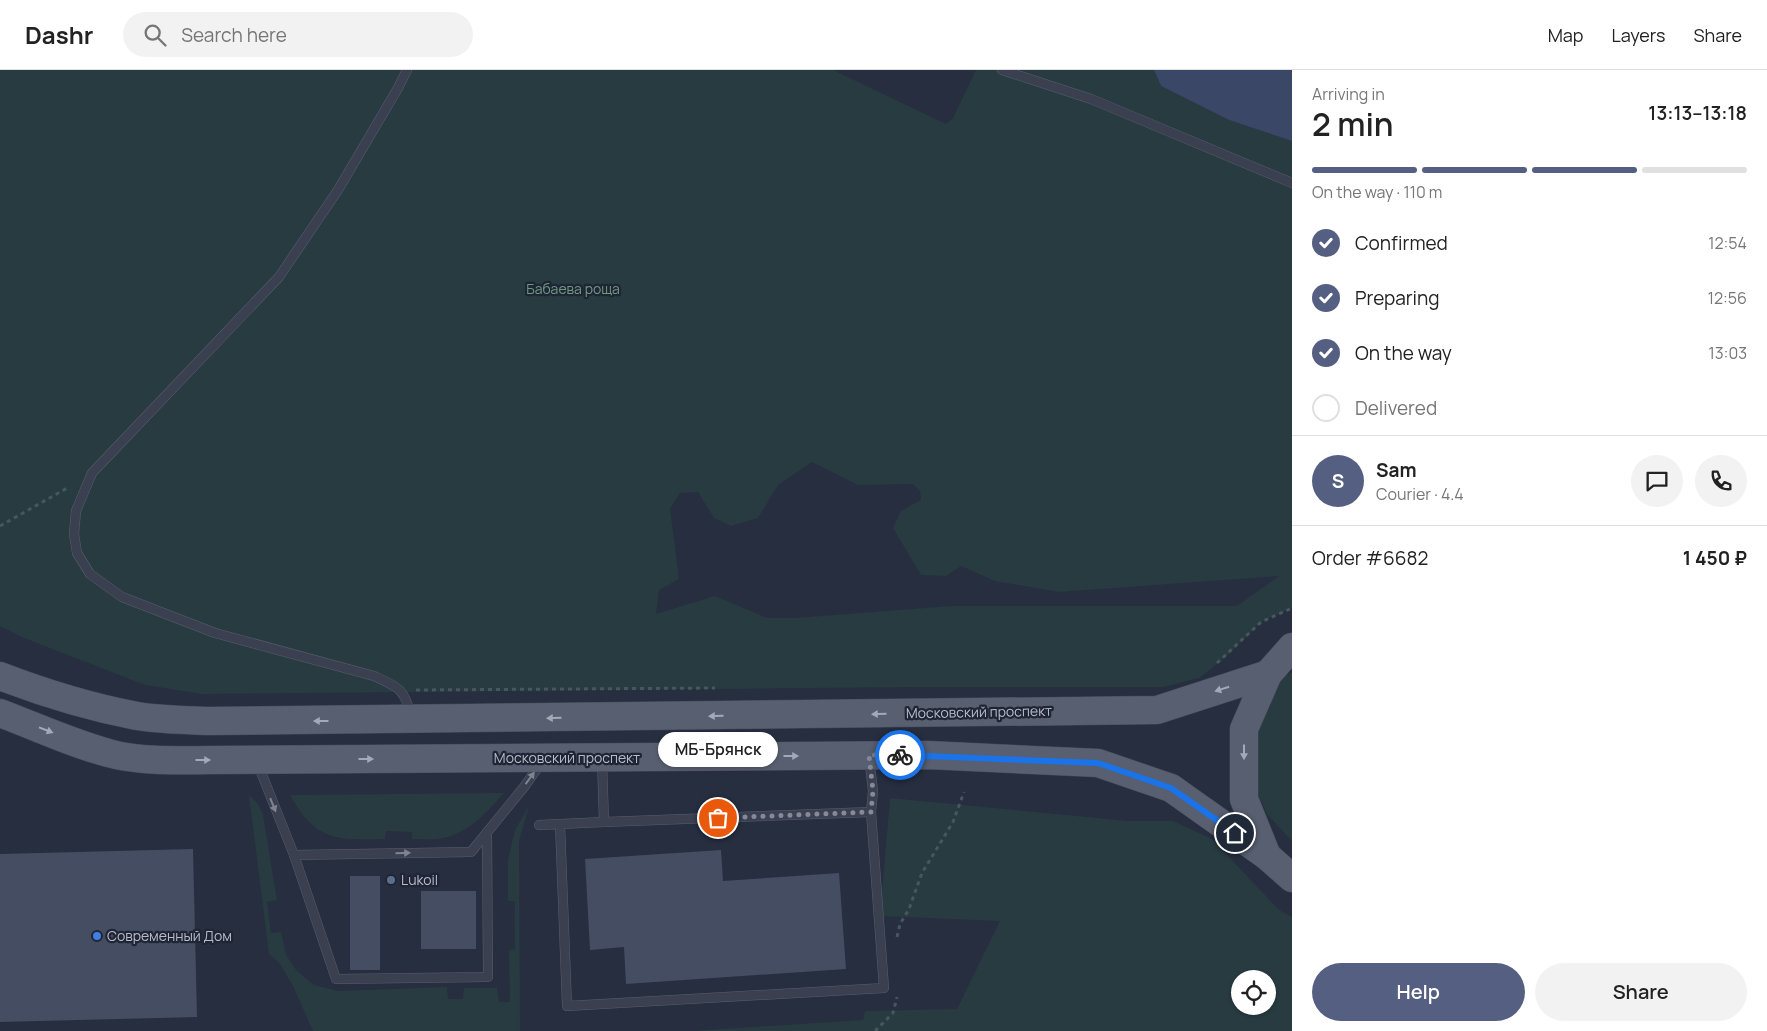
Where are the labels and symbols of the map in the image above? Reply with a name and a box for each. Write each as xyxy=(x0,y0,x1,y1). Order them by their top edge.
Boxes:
park label: Бабаева роща xyxy=(526,279,620,298)
one-way arrow xyxy=(1214,685,1229,693)
street label: Московский проспект xyxy=(906,701,1052,722)
one-way arrow xyxy=(871,710,887,718)
one-way arrow xyxy=(708,712,724,720)
one-way arrow xyxy=(546,714,562,722)
one-way arrow xyxy=(313,717,329,725)
one-way arrow xyxy=(38,727,53,734)
courier xyxy=(875,730,925,780)
callout: МБ-Брянск xyxy=(658,733,778,768)
one-way arrow xyxy=(1240,744,1248,760)
street label: Московский проспект xyxy=(494,748,640,767)
one-way arrow xyxy=(783,752,799,760)
one-way arrow xyxy=(358,755,374,763)
one-way arrow xyxy=(196,756,212,764)
one-way arrow xyxy=(525,771,535,785)
pin xyxy=(697,797,739,839)
one-way arrow xyxy=(270,798,278,812)
pin xyxy=(1214,812,1256,854)
one-way arrow xyxy=(395,849,411,857)
place label: Lukoil xyxy=(401,870,438,889)
marker: Lukoil xyxy=(385,874,397,886)
place label: Современный Дом xyxy=(107,926,232,945)
marker: Современный Дом xyxy=(91,930,103,942)

